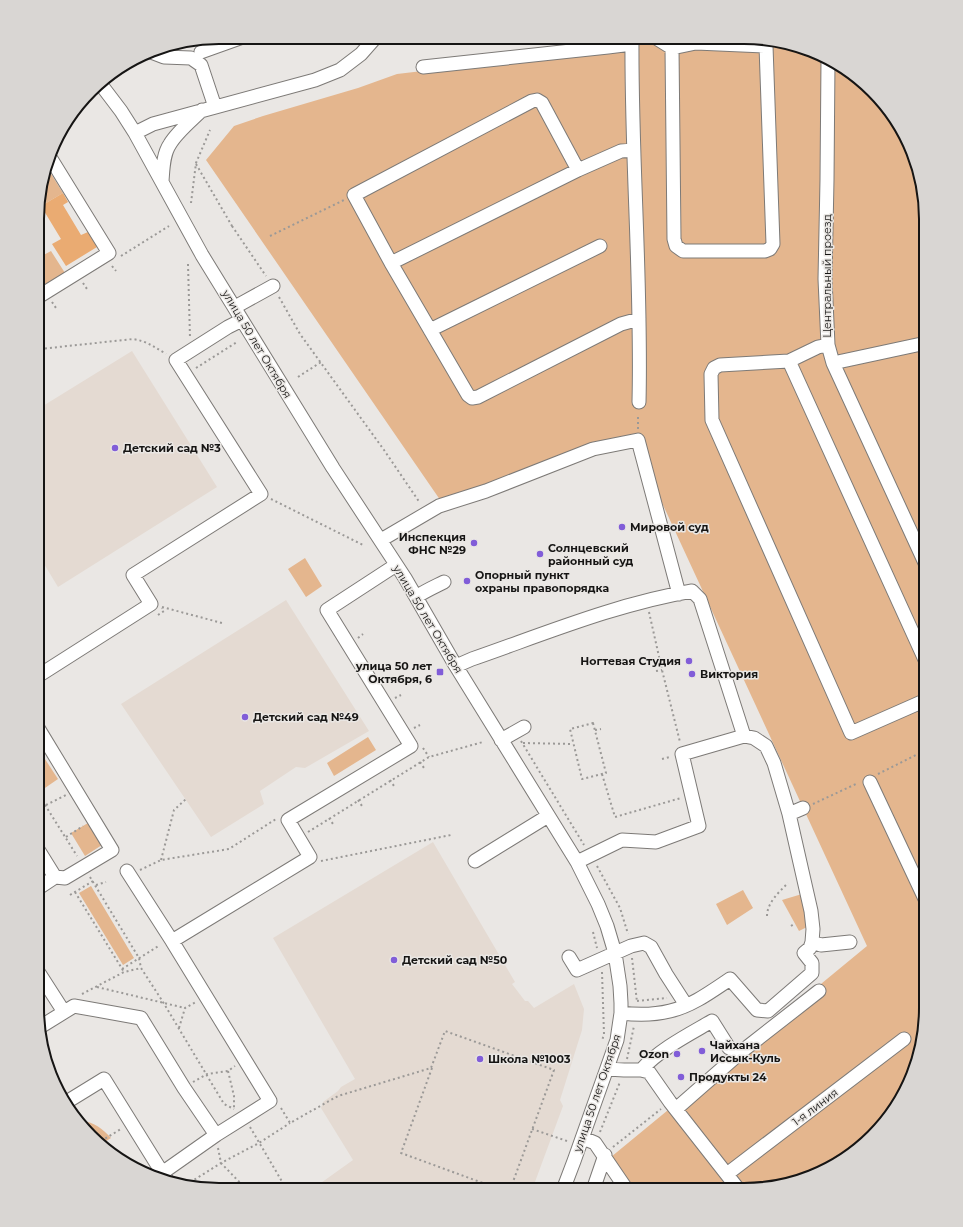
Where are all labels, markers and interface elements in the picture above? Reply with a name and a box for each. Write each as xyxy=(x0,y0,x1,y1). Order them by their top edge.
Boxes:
street label: Центральный проезд xyxy=(820,214,834,338)
street label: улица 50 лет Октября xyxy=(219,286,295,401)
place label: Детский сад №3 xyxy=(123,441,221,455)
marker: Детский сад №3 xyxy=(110,443,120,453)
place label: Мировой суд xyxy=(630,520,709,534)
marker: Мировой суд xyxy=(617,522,627,532)
place label: Инспекция ФНС №29 xyxy=(399,530,466,557)
marker: Инспекция ФНС №29 xyxy=(469,538,479,548)
place label: Солнцевский районный суд xyxy=(548,541,634,568)
marker: Солнцевский районный суд xyxy=(535,549,545,559)
street label: улица 50 лет Октября xyxy=(390,561,466,676)
place label: Опорный пункт охраны правопорядка xyxy=(475,568,609,595)
marker: Опорный пункт охраны правопорядка xyxy=(462,576,472,586)
place label: Ногтевая Студия xyxy=(580,654,681,668)
marker: Ногтевая Студия xyxy=(684,656,694,666)
place label: улица 50 лет Октября, 6 xyxy=(355,659,432,686)
marker: улица 50 лет Октября, 6 xyxy=(435,667,445,677)
place label: Виктория xyxy=(700,667,758,681)
marker: Виктория xyxy=(687,669,697,679)
place label: Детский сад №49 xyxy=(253,710,359,724)
marker: Детский сад №49 xyxy=(240,712,250,722)
place label: Детский сад №50 xyxy=(402,953,508,967)
marker: Детский сад №50 xyxy=(389,955,399,965)
street label: улица 50 лет Октября xyxy=(570,1032,624,1155)
place label: Чайхана Иссык-Куль xyxy=(710,1038,781,1065)
marker: Чайхана Иссык-Куль xyxy=(697,1046,707,1056)
place label: Ozon xyxy=(639,1047,669,1061)
marker: Ozon xyxy=(672,1049,682,1059)
place label: Школа №1003 xyxy=(488,1052,571,1066)
marker: Школа №1003 xyxy=(475,1054,485,1064)
place label: Продукты 24 xyxy=(689,1070,767,1084)
marker: Продукты 24 xyxy=(676,1072,686,1082)
street label: 1-я линия xyxy=(789,1085,841,1129)

